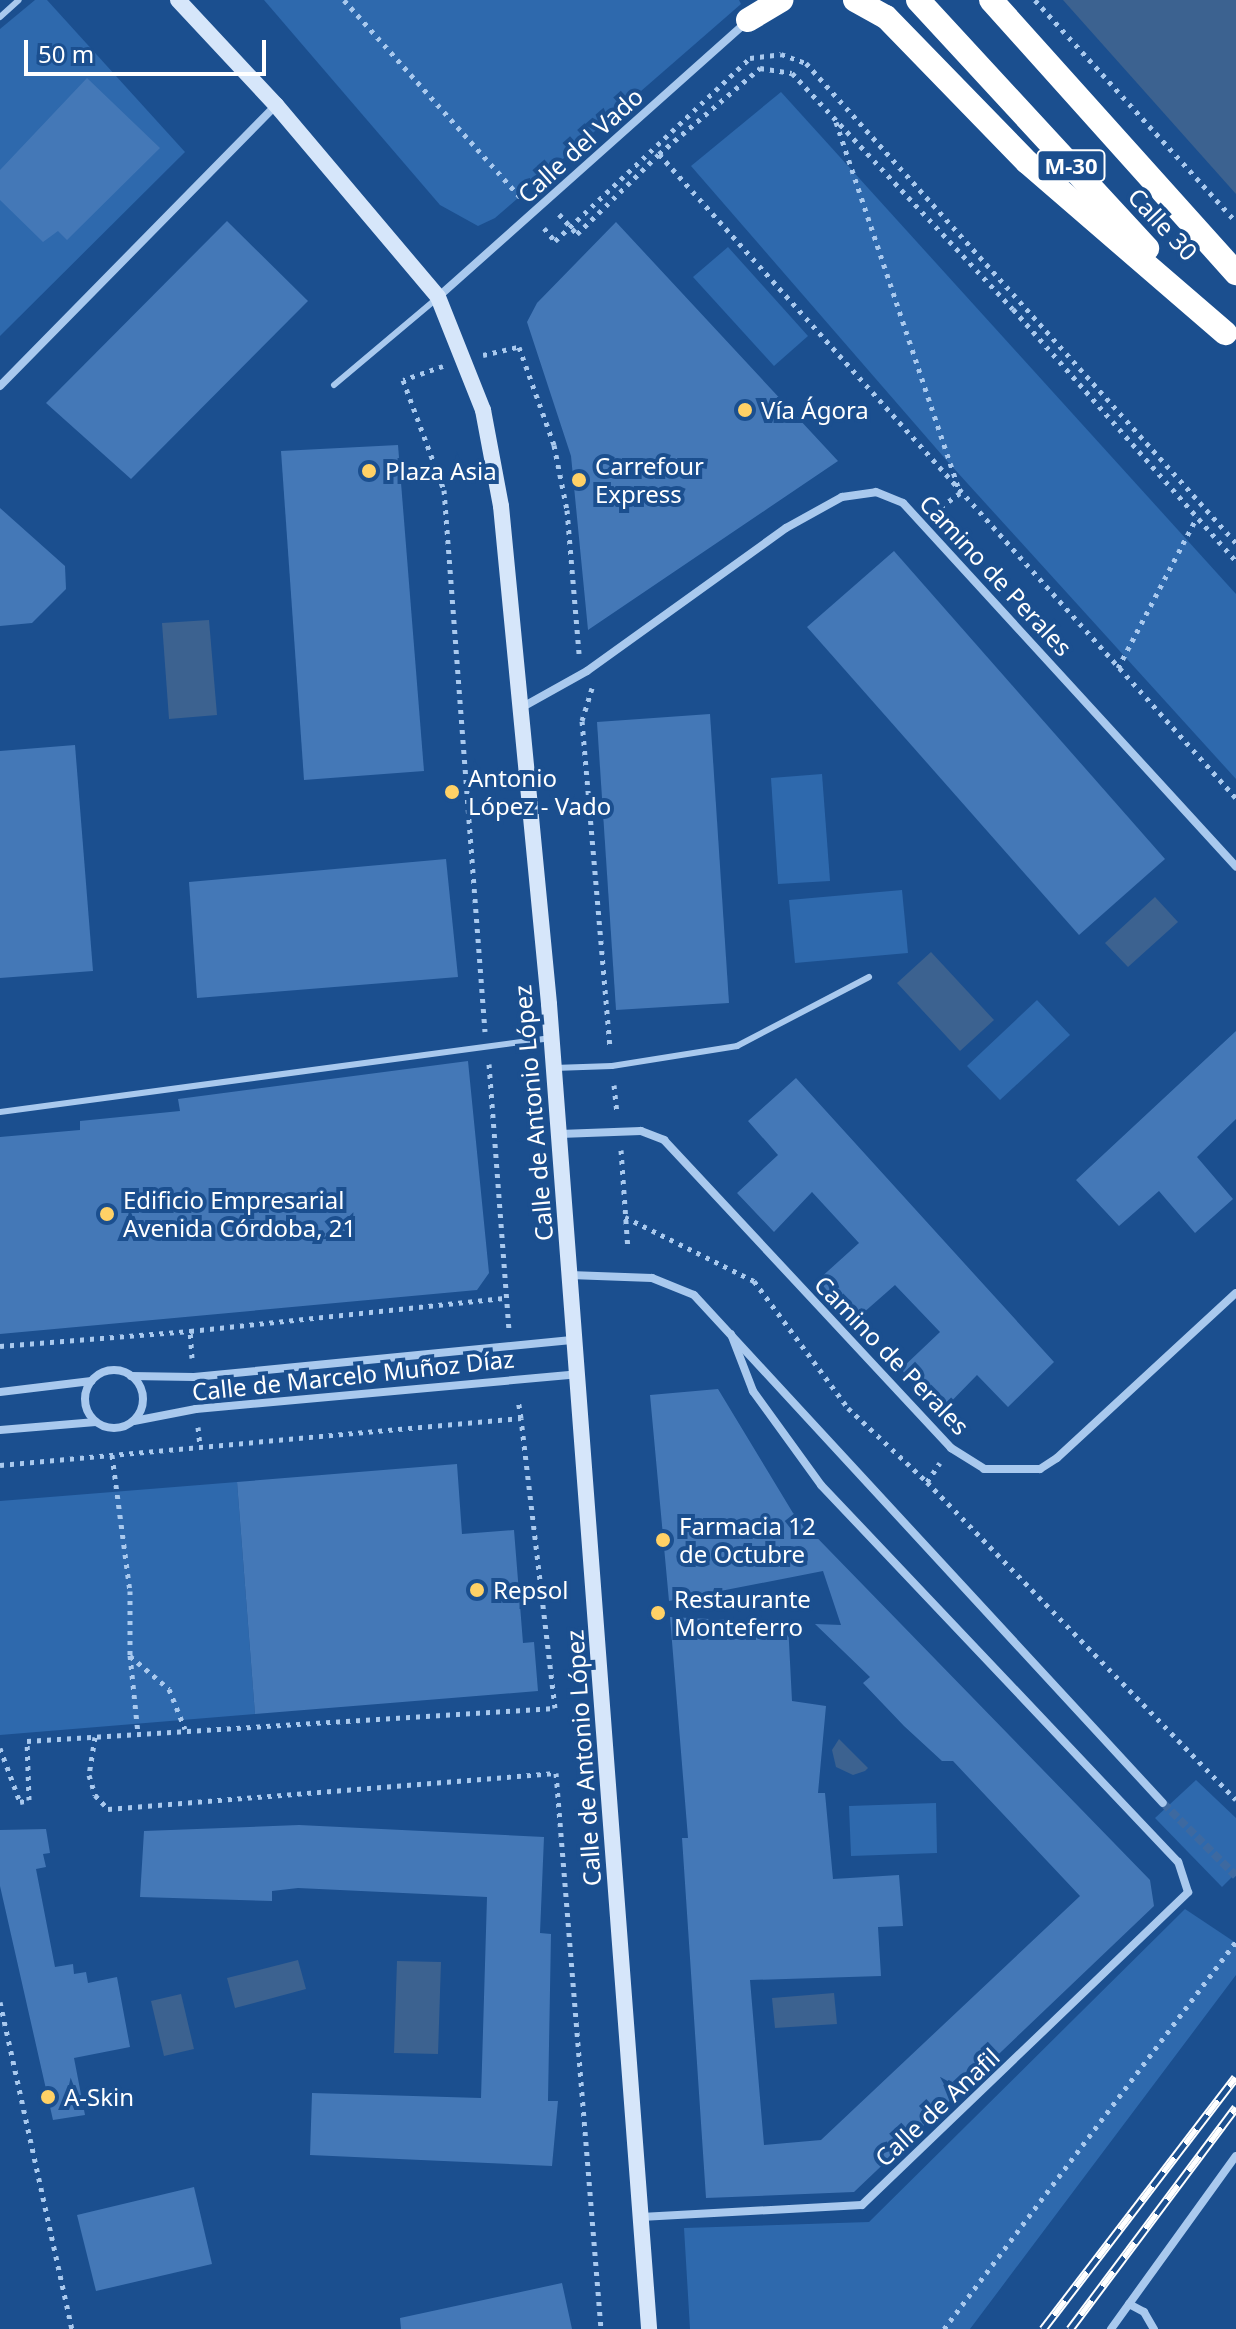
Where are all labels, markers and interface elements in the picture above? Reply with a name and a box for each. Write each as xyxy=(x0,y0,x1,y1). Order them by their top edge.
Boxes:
scale bar xyxy=(28,24,270,74)
text: 50 m xyxy=(38,37,94,70)
street label: Calle del Vado xyxy=(512,81,648,209)
road number: M-30 xyxy=(1035,148,1107,184)
street label: Calle 30 xyxy=(1122,182,1204,266)
place label: Vía Ágora xyxy=(761,396,869,424)
marker: Vía Ágora xyxy=(736,401,754,419)
place label: Carrefour Express xyxy=(595,452,704,508)
place label: Plaza Asia xyxy=(385,457,497,485)
marker: Plaza Asia xyxy=(360,462,378,480)
marker: Carrefour Express xyxy=(570,471,588,489)
street label: Camino de Perales xyxy=(914,489,1078,661)
place label: Antonio López - Vado xyxy=(468,764,611,820)
marker: Antonio López - Vado xyxy=(443,783,461,801)
street label: Calle de Antonio López xyxy=(507,984,559,1242)
place label: Edificio Empresarial Avenida Córdoba, 21 xyxy=(123,1186,356,1242)
marker: Edificio Empresarial Avenida Córdoba, 21 xyxy=(98,1205,116,1223)
street label: Camino de Perales xyxy=(809,1270,975,1440)
street label: Calle de Marcelo Muñoz Díaz xyxy=(191,1344,515,1406)
place label: Farmacia 12 de Octubre xyxy=(679,1512,816,1568)
marker: Farmacia 12 de Octubre xyxy=(654,1531,672,1549)
place label: Repsol xyxy=(493,1576,568,1604)
marker: Repsol xyxy=(468,1581,486,1599)
place label: Restaurante Monteferro xyxy=(674,1585,811,1641)
marker: Restaurante Monteferro xyxy=(649,1604,667,1622)
street label: Calle de Antonio López xyxy=(560,1629,606,1887)
street label: Calle de Anafil xyxy=(869,2042,1005,2172)
place label: A-Skin xyxy=(64,2083,134,2111)
marker: A-Skin xyxy=(39,2088,57,2106)

